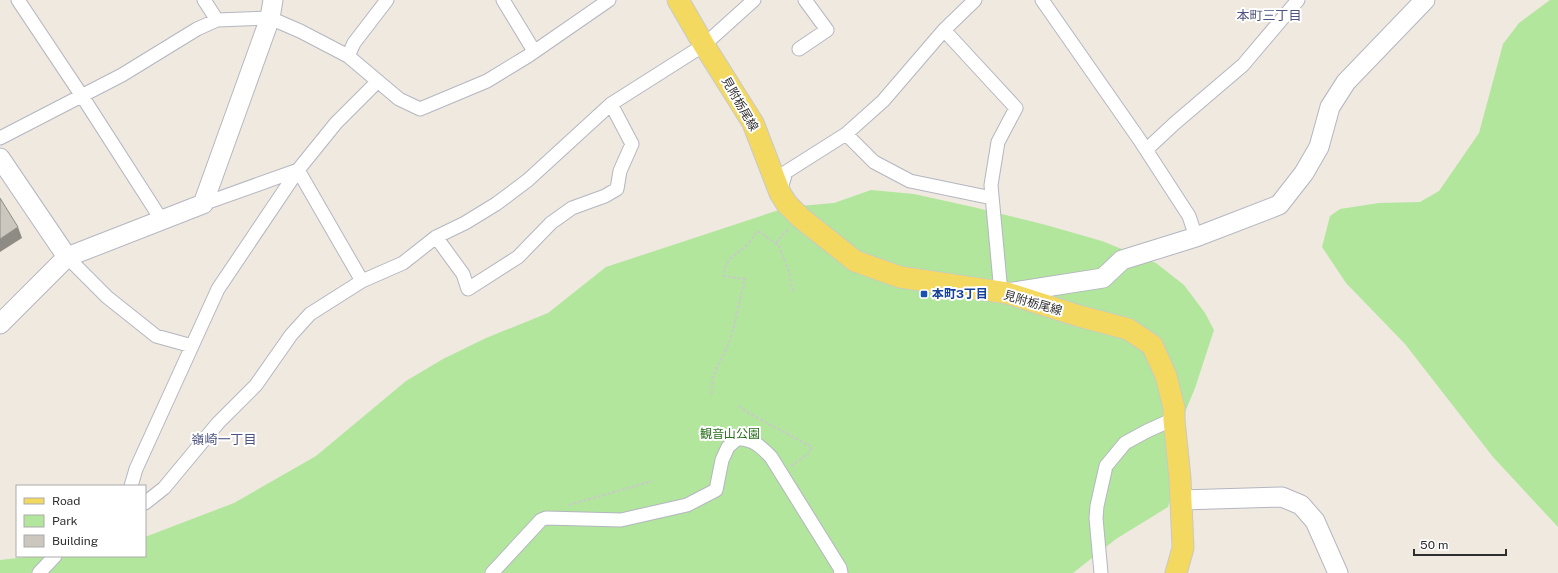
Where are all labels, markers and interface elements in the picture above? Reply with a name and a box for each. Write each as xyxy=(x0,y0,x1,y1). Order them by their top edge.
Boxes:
district label: 本町三丁目 xyxy=(1236,8,1302,23)
street label: 見附栃尾線 xyxy=(719,75,761,133)
place label: 本町3丁目 xyxy=(932,287,988,301)
street label: 見附栃尾線 xyxy=(1002,288,1064,318)
marker: 本町3丁目 xyxy=(919,289,929,299)
park label: 観音山公園 xyxy=(700,427,760,441)
district label: 嶺崎一丁目 xyxy=(191,432,257,447)
legend xyxy=(16,485,146,557)
text: Road xyxy=(52,494,80,508)
text: Park xyxy=(52,514,78,528)
scale bar xyxy=(1414,531,1506,557)
text: Building xyxy=(52,534,98,548)
text: 50 m xyxy=(1420,538,1448,552)

